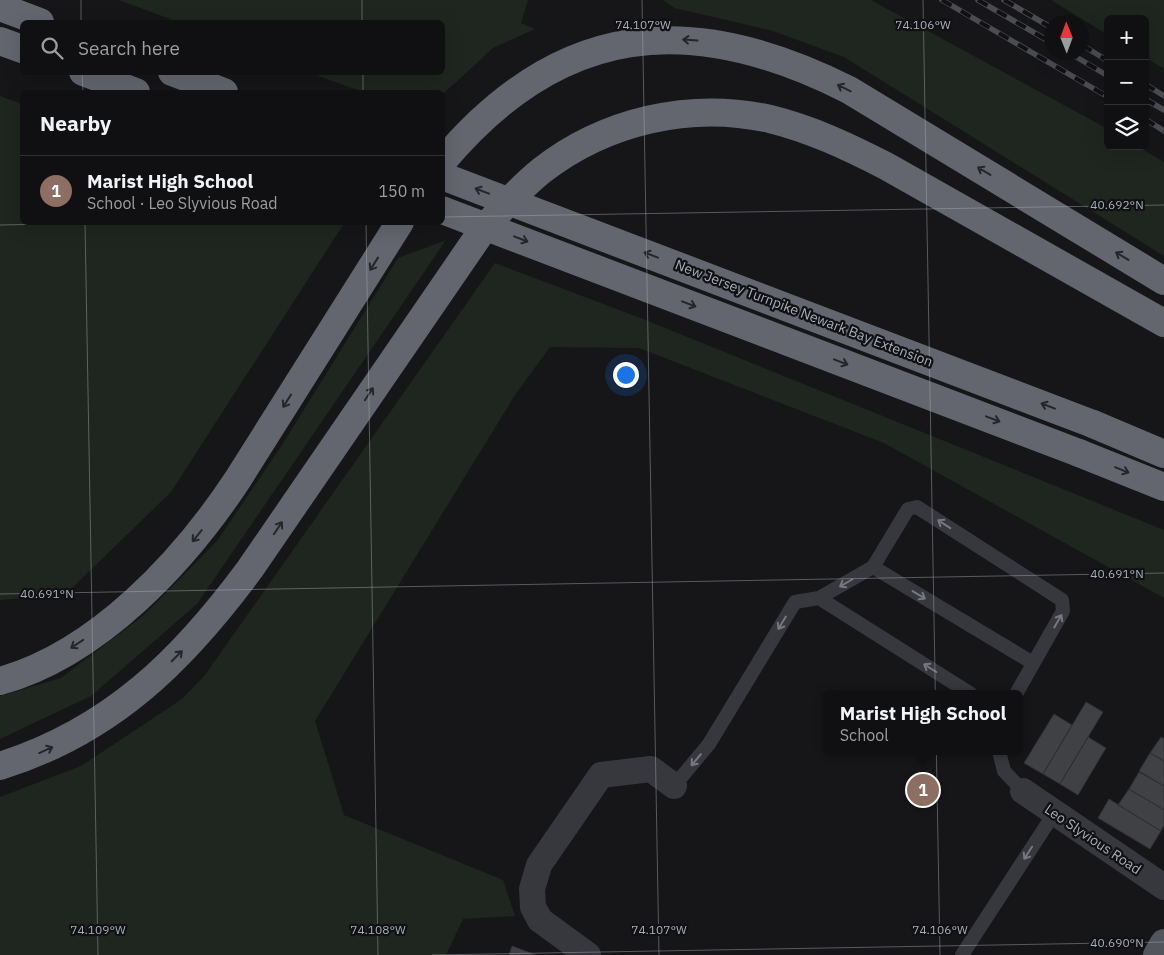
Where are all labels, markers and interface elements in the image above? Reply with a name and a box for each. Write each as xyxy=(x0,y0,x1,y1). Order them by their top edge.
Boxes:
north arrow xyxy=(1044,15,1089,60)
map controls xyxy=(1104,15,1149,150)
button: + xyxy=(1104,15,1149,60)
text: 74.107°W xyxy=(615,17,671,32)
text: 74.106°W xyxy=(895,17,951,32)
search box xyxy=(20,20,445,75)
icon: search xyxy=(38,34,66,62)
text: Search here xyxy=(78,36,180,60)
one-way arrow xyxy=(682,36,698,45)
button: − xyxy=(1104,60,1149,105)
one-way arrow xyxy=(837,83,852,93)
button: layers xyxy=(1104,105,1149,150)
text: Nearby xyxy=(40,109,111,137)
one-way arrow xyxy=(977,166,991,176)
text: Marist High School xyxy=(87,169,253,193)
text: 1 xyxy=(51,181,61,201)
text: 150 m xyxy=(378,181,425,201)
one-way arrow xyxy=(475,186,491,195)
text: School · Leo Slyvious Road xyxy=(87,193,278,213)
text: 40.692°N xyxy=(1090,197,1144,212)
one-way arrow xyxy=(513,235,528,245)
one-way arrow xyxy=(643,250,659,259)
one-way arrow xyxy=(1116,250,1130,260)
street label: New Jersey Turnpike Newark Bay Extension xyxy=(673,255,935,371)
one-way arrow xyxy=(368,256,378,270)
one-way arrow xyxy=(681,299,696,309)
one-way arrow xyxy=(833,357,848,367)
your location xyxy=(613,362,639,388)
one-way arrow xyxy=(364,387,374,401)
one-way arrow xyxy=(282,394,292,408)
one-way arrow xyxy=(1041,401,1056,410)
one-way arrow xyxy=(985,416,1000,425)
one-way arrow xyxy=(1114,466,1129,475)
one-way arrow xyxy=(938,519,952,529)
one-way arrow xyxy=(273,522,283,536)
one-way arrow xyxy=(192,530,203,543)
text: 40.691°N xyxy=(1090,566,1144,581)
one-way arrow xyxy=(839,578,854,588)
text: 40.691°N xyxy=(20,586,74,601)
one-way arrow xyxy=(911,590,925,600)
one-way arrow xyxy=(1053,614,1063,628)
one-way arrow xyxy=(777,615,787,629)
one-way arrow xyxy=(70,640,84,650)
one-way arrow xyxy=(171,649,183,662)
one-way arrow xyxy=(923,662,937,672)
popup xyxy=(823,690,1023,755)
text: Marist High School xyxy=(840,701,1006,725)
text: School xyxy=(840,725,889,745)
one-way arrow xyxy=(38,744,53,754)
one-way arrow xyxy=(690,753,701,766)
pin: 1 xyxy=(907,771,939,809)
street label: Leo Slyvious Road xyxy=(1041,800,1145,878)
one-way arrow xyxy=(1023,846,1033,860)
text: 74.109°W xyxy=(70,922,126,937)
text: 74.108°W xyxy=(350,922,406,937)
text: 74.107°W xyxy=(631,922,687,937)
text: 74.106°W xyxy=(912,922,968,937)
text: 40.690°N xyxy=(1090,935,1144,950)

